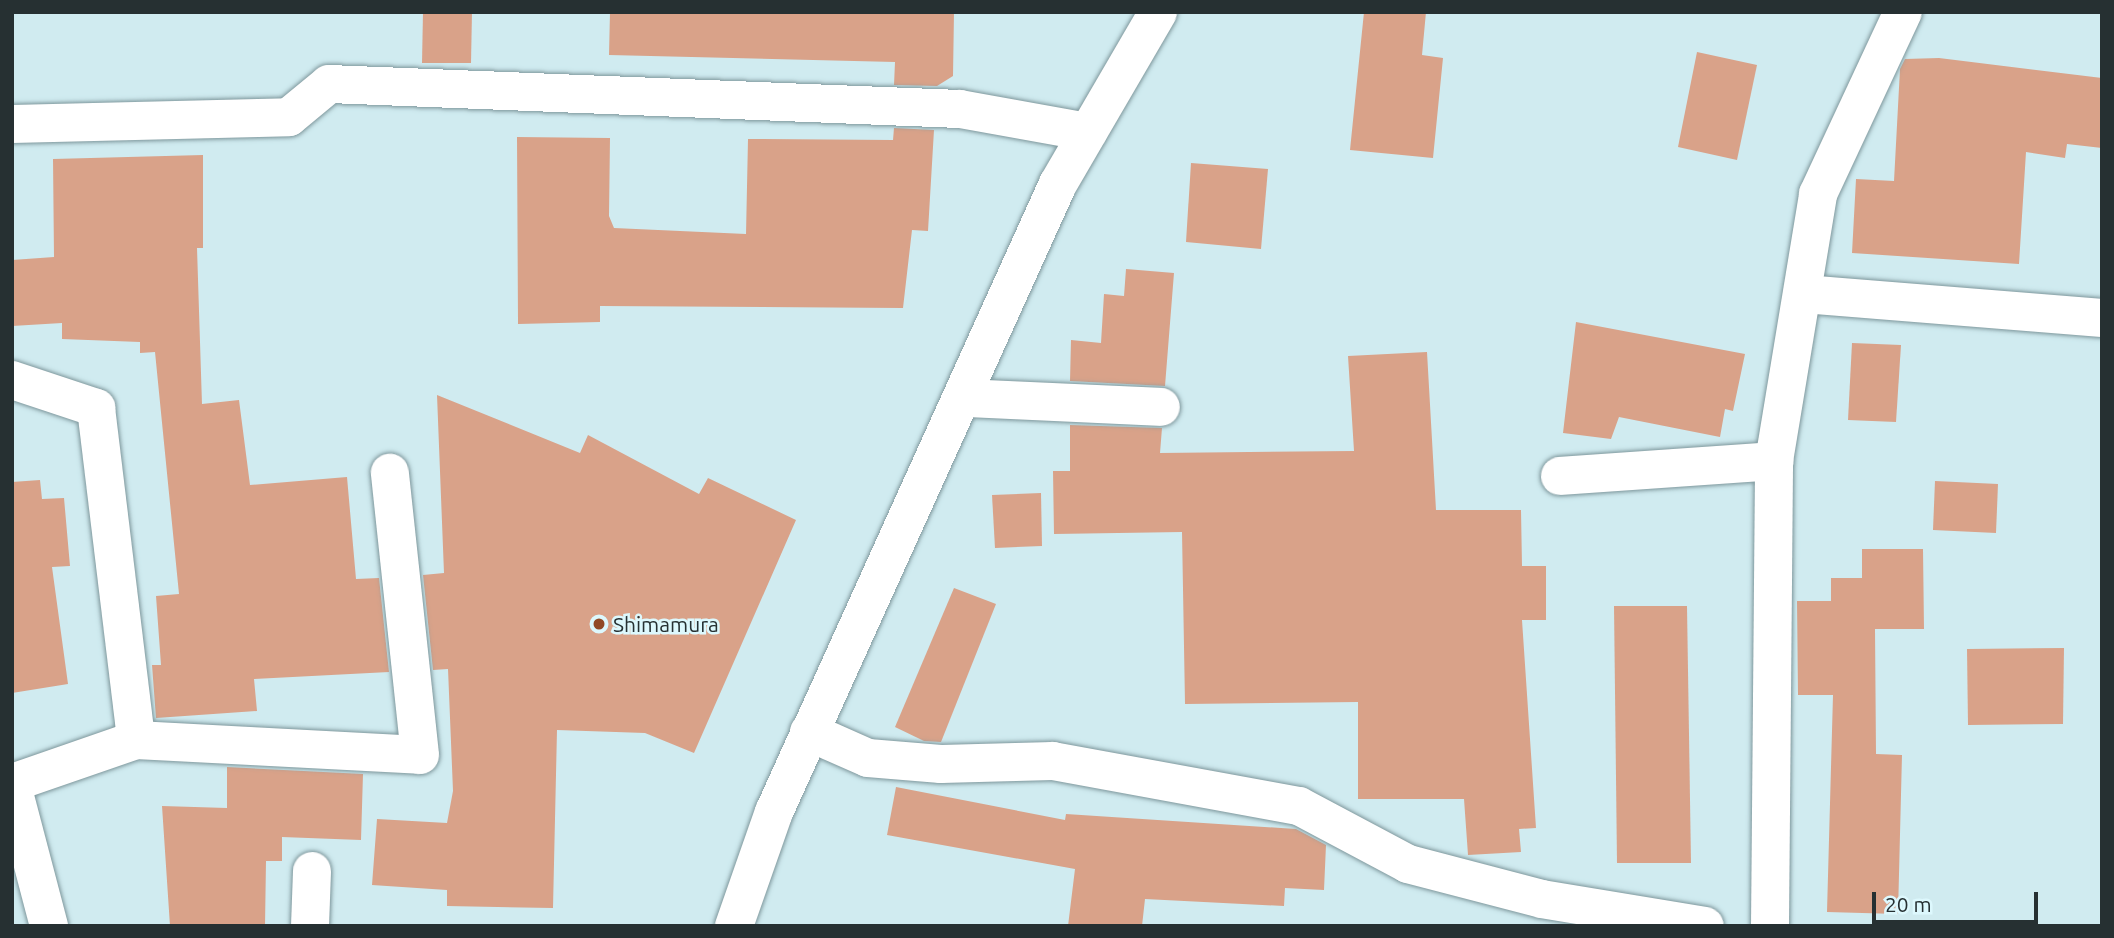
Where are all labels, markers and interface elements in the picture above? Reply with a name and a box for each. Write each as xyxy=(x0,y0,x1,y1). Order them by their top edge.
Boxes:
place label: Shimamura xyxy=(613,611,719,637)
marker: Shimamura xyxy=(591,616,607,632)
scale bar xyxy=(1876,878,2042,922)
text: 20 m xyxy=(1885,892,1932,916)

